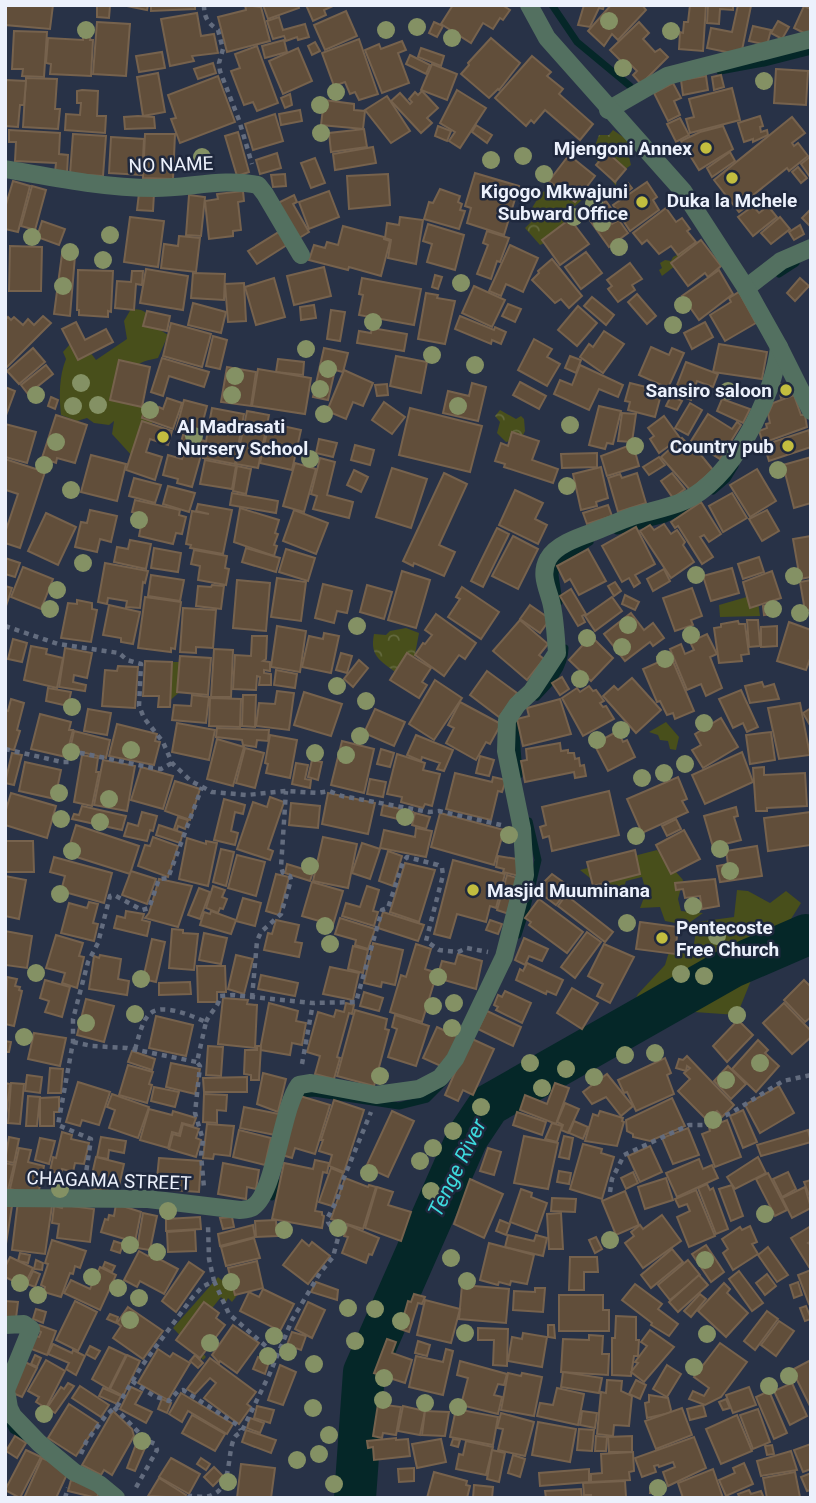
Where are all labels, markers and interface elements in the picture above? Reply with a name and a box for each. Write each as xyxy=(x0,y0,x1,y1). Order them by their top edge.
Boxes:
place label: Mjengoni Annex xyxy=(554,137,692,160)
marker: Mjengoni Annex xyxy=(698,140,714,156)
street label: NO NAME xyxy=(128,152,214,177)
marker: Duka la Mchele xyxy=(724,170,740,186)
place label: Kigogo Mkwajuni Subward Office xyxy=(481,180,628,225)
place label: Duka la Mchele xyxy=(667,189,797,212)
marker: Kigogo Mkwajuni Subward Office xyxy=(634,194,650,210)
place label: Sansiro saloon xyxy=(646,379,772,402)
marker: Sansiro saloon xyxy=(778,382,794,398)
place label: Al Madrasati Nursery School xyxy=(177,415,308,460)
marker: Al Madrasati Nursery School xyxy=(155,429,171,445)
place label: Country pub xyxy=(670,435,774,458)
marker: Country pub xyxy=(780,438,796,454)
place label: Masjid Muuminana xyxy=(487,879,650,902)
marker: Masjid Muuminana xyxy=(465,882,481,898)
place label: Pentecoste Free Church xyxy=(676,916,779,961)
marker: Pentecoste Free Church xyxy=(654,930,670,946)
water label: Tenge River xyxy=(423,1114,491,1221)
street label: CHAGAMA STREET xyxy=(26,1166,192,1195)

